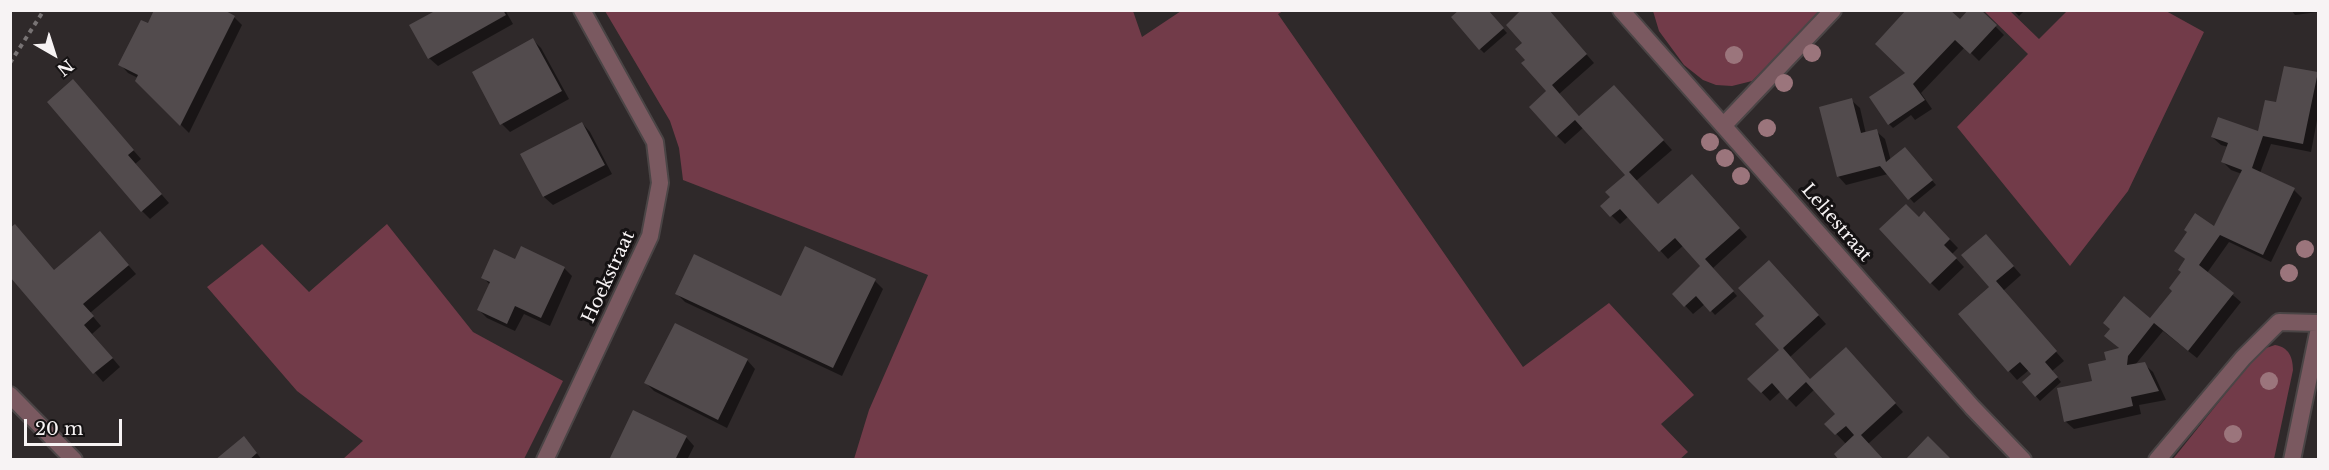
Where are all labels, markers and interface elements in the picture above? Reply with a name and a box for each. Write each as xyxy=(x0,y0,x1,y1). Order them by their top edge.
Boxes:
north arrow xyxy=(24,24,84,84)
text: N xyxy=(53,55,77,80)
street label: Leliestraat xyxy=(1796,180,1876,266)
street label: Hoekstraat xyxy=(578,227,640,327)
scale bar xyxy=(27,407,124,445)
text: 20 m xyxy=(35,418,83,440)

